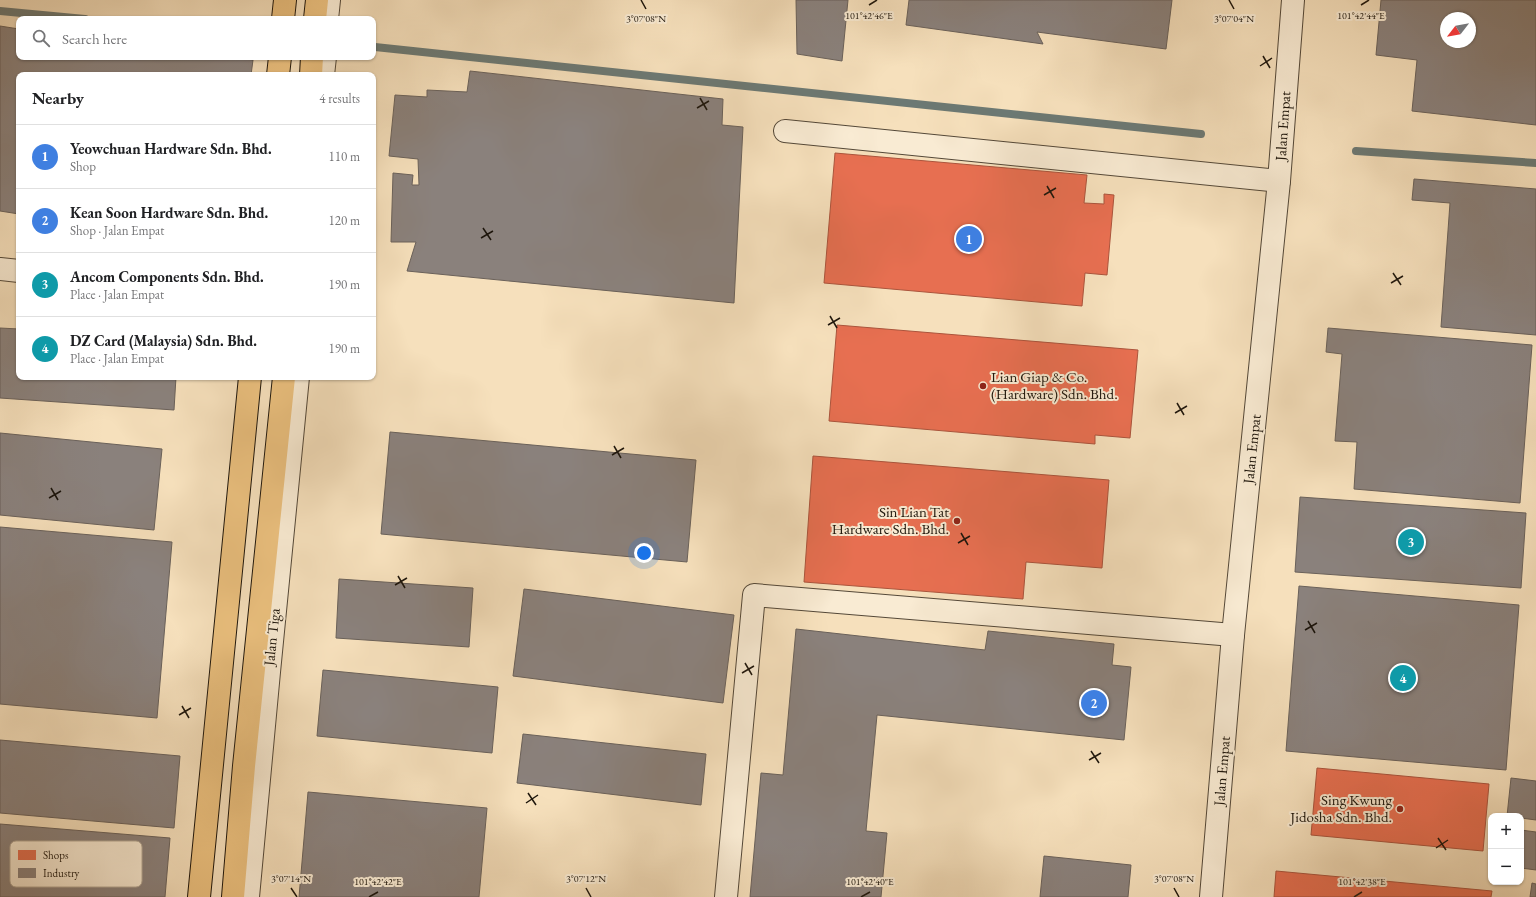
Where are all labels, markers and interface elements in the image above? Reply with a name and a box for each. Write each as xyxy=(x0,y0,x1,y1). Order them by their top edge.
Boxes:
text: 101°42'46"E xyxy=(845,9,893,22)
text: 101°42'44"E xyxy=(1337,9,1385,22)
text: 3°07'08"N xyxy=(626,12,666,25)
text: 3°07'04"N xyxy=(1214,12,1254,25)
north arrow xyxy=(1440,12,1476,48)
search box xyxy=(16,16,376,60)
icon: search xyxy=(30,27,52,49)
text: Search here xyxy=(62,29,127,48)
text: Nearby xyxy=(32,87,84,109)
text: 4 results xyxy=(319,90,360,107)
street label: Jalan Empat xyxy=(1270,90,1294,163)
text: Yeowchuan Hardware Sdn. Bhd. xyxy=(70,139,272,158)
text: 1 xyxy=(42,148,48,165)
text: 110 m xyxy=(329,148,360,165)
text: Shop xyxy=(70,158,96,175)
text: Kean Soon Hardware Sdn. Bhd. xyxy=(70,203,268,222)
text: 2 xyxy=(42,212,48,229)
text: 120 m xyxy=(329,212,360,229)
text: Shop · Jalan Empat xyxy=(70,222,164,239)
pin: 1 xyxy=(956,224,982,254)
text: Ancom Components Sdn. Bhd. xyxy=(70,267,264,286)
text: 3 xyxy=(42,276,48,293)
text: 190 m xyxy=(329,276,360,293)
text: Place · Jalan Empat xyxy=(70,286,164,303)
text: DZ Card (Malaysia) Sdn. Bhd. xyxy=(70,331,257,350)
text: 4 xyxy=(42,340,48,357)
text: 190 m xyxy=(329,340,360,357)
text: Place · Jalan Empat xyxy=(70,350,164,367)
place label: Lian Giap & Co. (Hardware) Sdn. Bhd. xyxy=(991,367,1118,403)
marker: Lian Giap & Co. (Hardware) Sdn. Bhd. xyxy=(978,381,988,391)
street label: Jalan Empat xyxy=(1238,413,1265,487)
place label: Sin Lian Tat Hardware Sdn. Bhd. xyxy=(832,502,949,538)
marker: Sin Lian Tat Hardware Sdn. Bhd. xyxy=(952,516,962,526)
pin: 3 xyxy=(1398,527,1424,557)
your location xyxy=(634,543,654,563)
street label: Jalan Tiga xyxy=(259,607,284,669)
pin: 4 xyxy=(1390,663,1416,693)
pin: 2 xyxy=(1081,688,1107,718)
street label: Jalan Empat xyxy=(1209,735,1234,809)
place label: Sing Kwung Jidosha Sdn. Bhd. xyxy=(1288,790,1392,826)
marker: Sing Kwung Jidosha Sdn. Bhd. xyxy=(1395,804,1405,814)
map controls xyxy=(1488,813,1524,885)
button: + xyxy=(1488,813,1524,849)
legend xyxy=(10,841,142,887)
text: Shops xyxy=(43,848,69,862)
button: − xyxy=(1488,849,1524,885)
text: Industry xyxy=(43,866,80,880)
text: 3°07'14"N xyxy=(271,872,311,885)
text: 3°07'12"N xyxy=(566,872,606,885)
text: 3°07'08"N xyxy=(1154,872,1194,885)
text: 101°42'42"E xyxy=(354,875,402,888)
text: 101°42'40"E xyxy=(846,875,894,888)
text: 101°42'38"E xyxy=(1338,875,1386,888)

